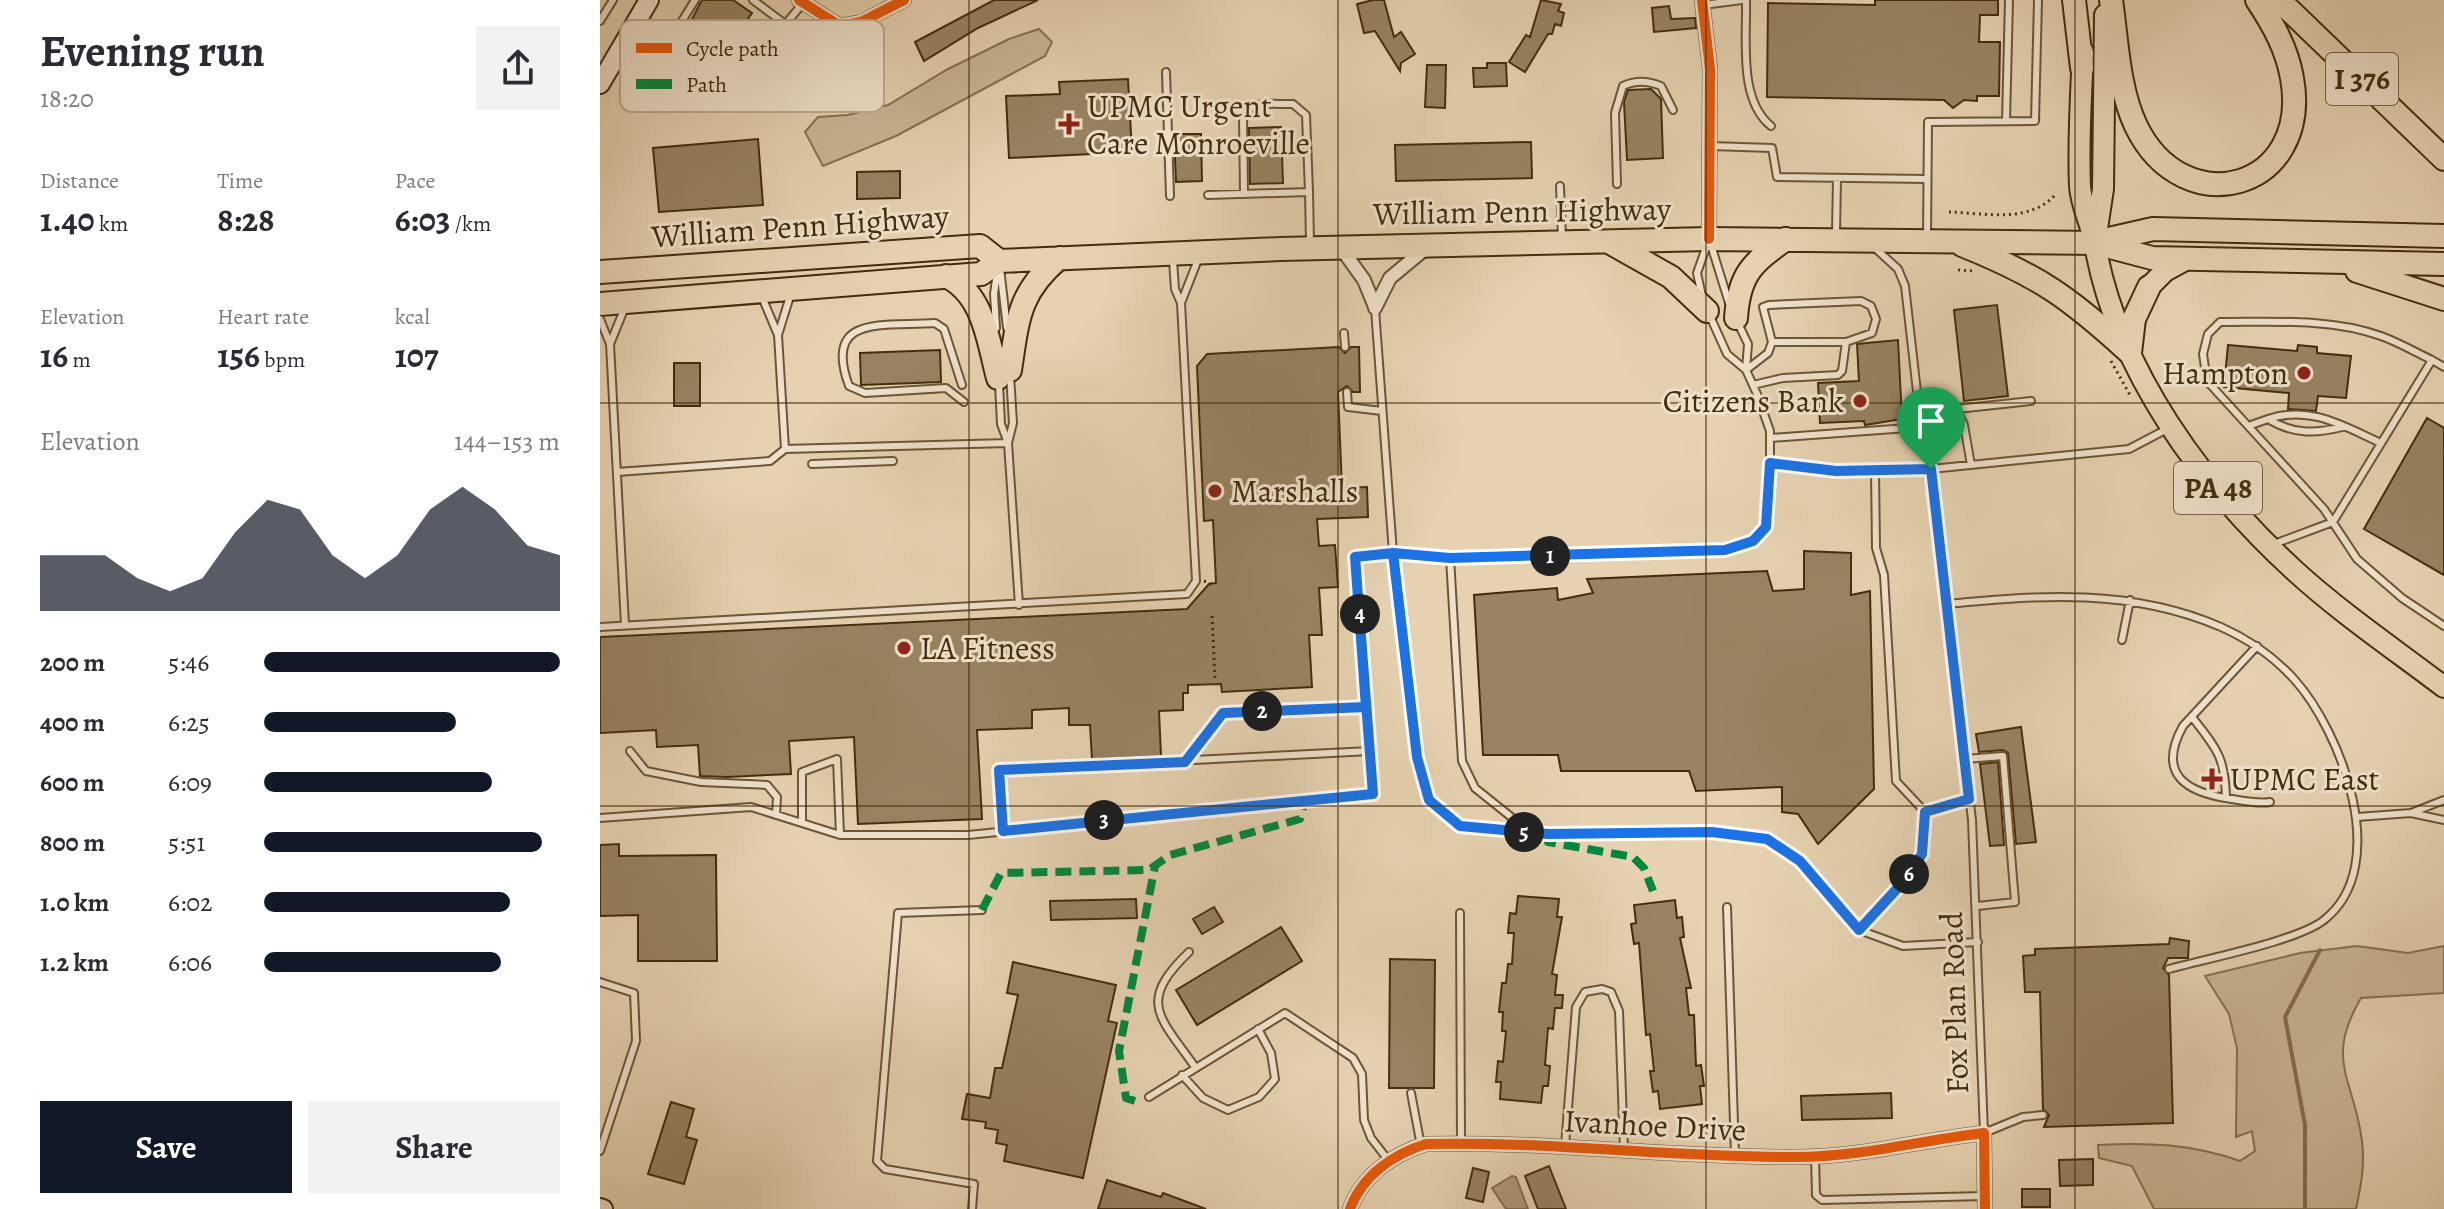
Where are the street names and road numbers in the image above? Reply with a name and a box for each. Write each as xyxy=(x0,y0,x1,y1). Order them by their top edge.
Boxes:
road number: I 376 xyxy=(2326,53,2398,105)
street label: William Penn Highway xyxy=(1372,186,1672,236)
street label: William Penn Highway xyxy=(649,194,951,258)
road number: PA 48 xyxy=(2174,462,2262,514)
street label: Fox Plan Road xyxy=(1929,910,1979,1095)
street label: Ivanhoe Drive xyxy=(1563,1098,1747,1152)

